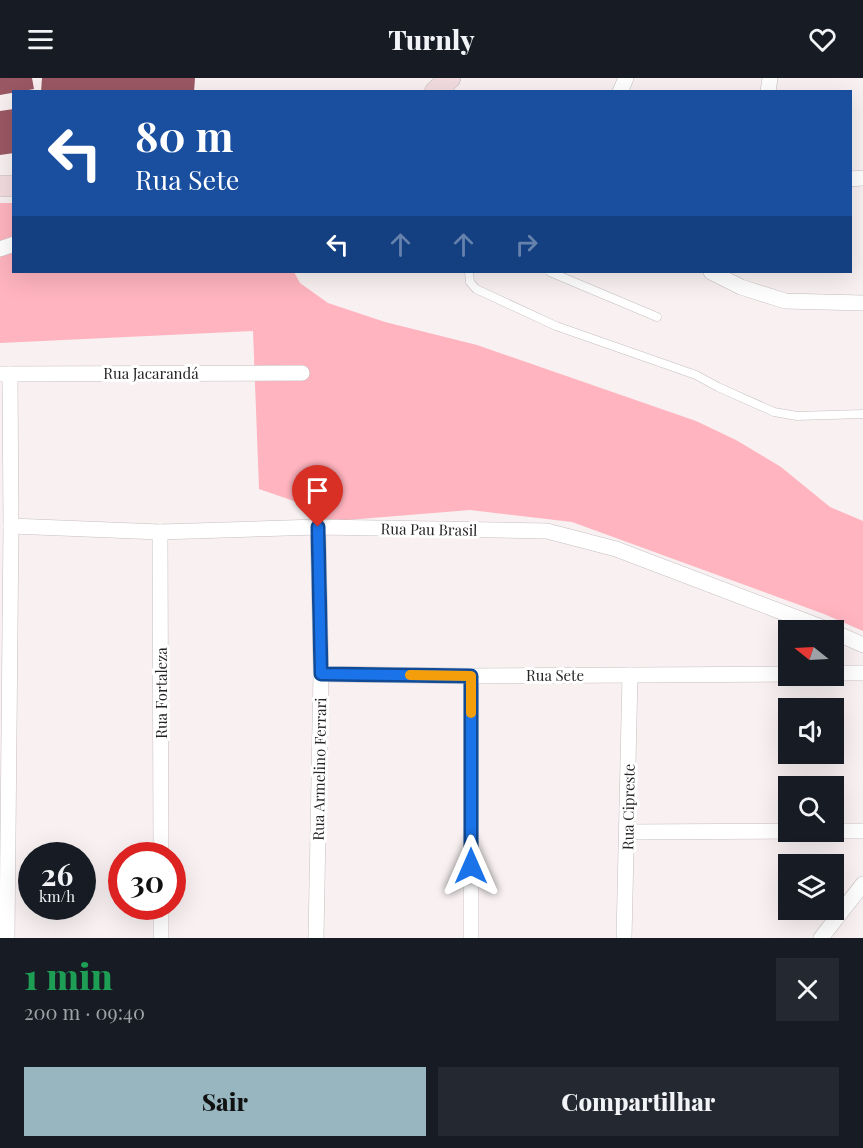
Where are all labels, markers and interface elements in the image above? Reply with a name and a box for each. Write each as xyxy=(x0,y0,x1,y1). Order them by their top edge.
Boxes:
text: Turnly xyxy=(388,21,475,57)
icon: menu xyxy=(24,23,57,56)
icon: heart xyxy=(806,23,839,56)
text: 80 m xyxy=(135,107,233,163)
icon: left xyxy=(36,114,114,192)
text: Rua Sete xyxy=(135,161,240,197)
icon: left xyxy=(321,228,354,261)
icon: ahead xyxy=(384,228,417,261)
icon: ahead xyxy=(447,228,480,261)
icon: right xyxy=(510,228,543,261)
street label: Rua Jacarandá xyxy=(103,363,199,383)
pin xyxy=(292,465,343,527)
icon: arrive xyxy=(301,474,334,507)
street label: Rua Pau Brasil xyxy=(380,518,478,540)
north arrow xyxy=(778,620,844,686)
map controls xyxy=(778,620,844,920)
street label: Rua Fortaleza xyxy=(151,647,171,739)
street label: Rua Sete xyxy=(526,665,584,685)
street label: Rua Armelino Ferrari xyxy=(308,697,330,841)
button: sound xyxy=(778,698,844,764)
street label: Rua Cipreste xyxy=(617,764,639,850)
button: search xyxy=(778,776,844,842)
position arrow xyxy=(439,834,503,898)
speed limit sign: 30 xyxy=(108,842,186,920)
text: 26 xyxy=(41,854,73,894)
button: layers xyxy=(778,854,844,920)
text: km/h xyxy=(39,886,75,906)
text: 1 min xyxy=(24,951,113,999)
button: close xyxy=(776,958,839,1021)
text: 200 m · 09:40 xyxy=(24,998,145,1025)
button: Sair xyxy=(24,1067,426,1136)
button: Compartilhar xyxy=(438,1067,839,1136)

